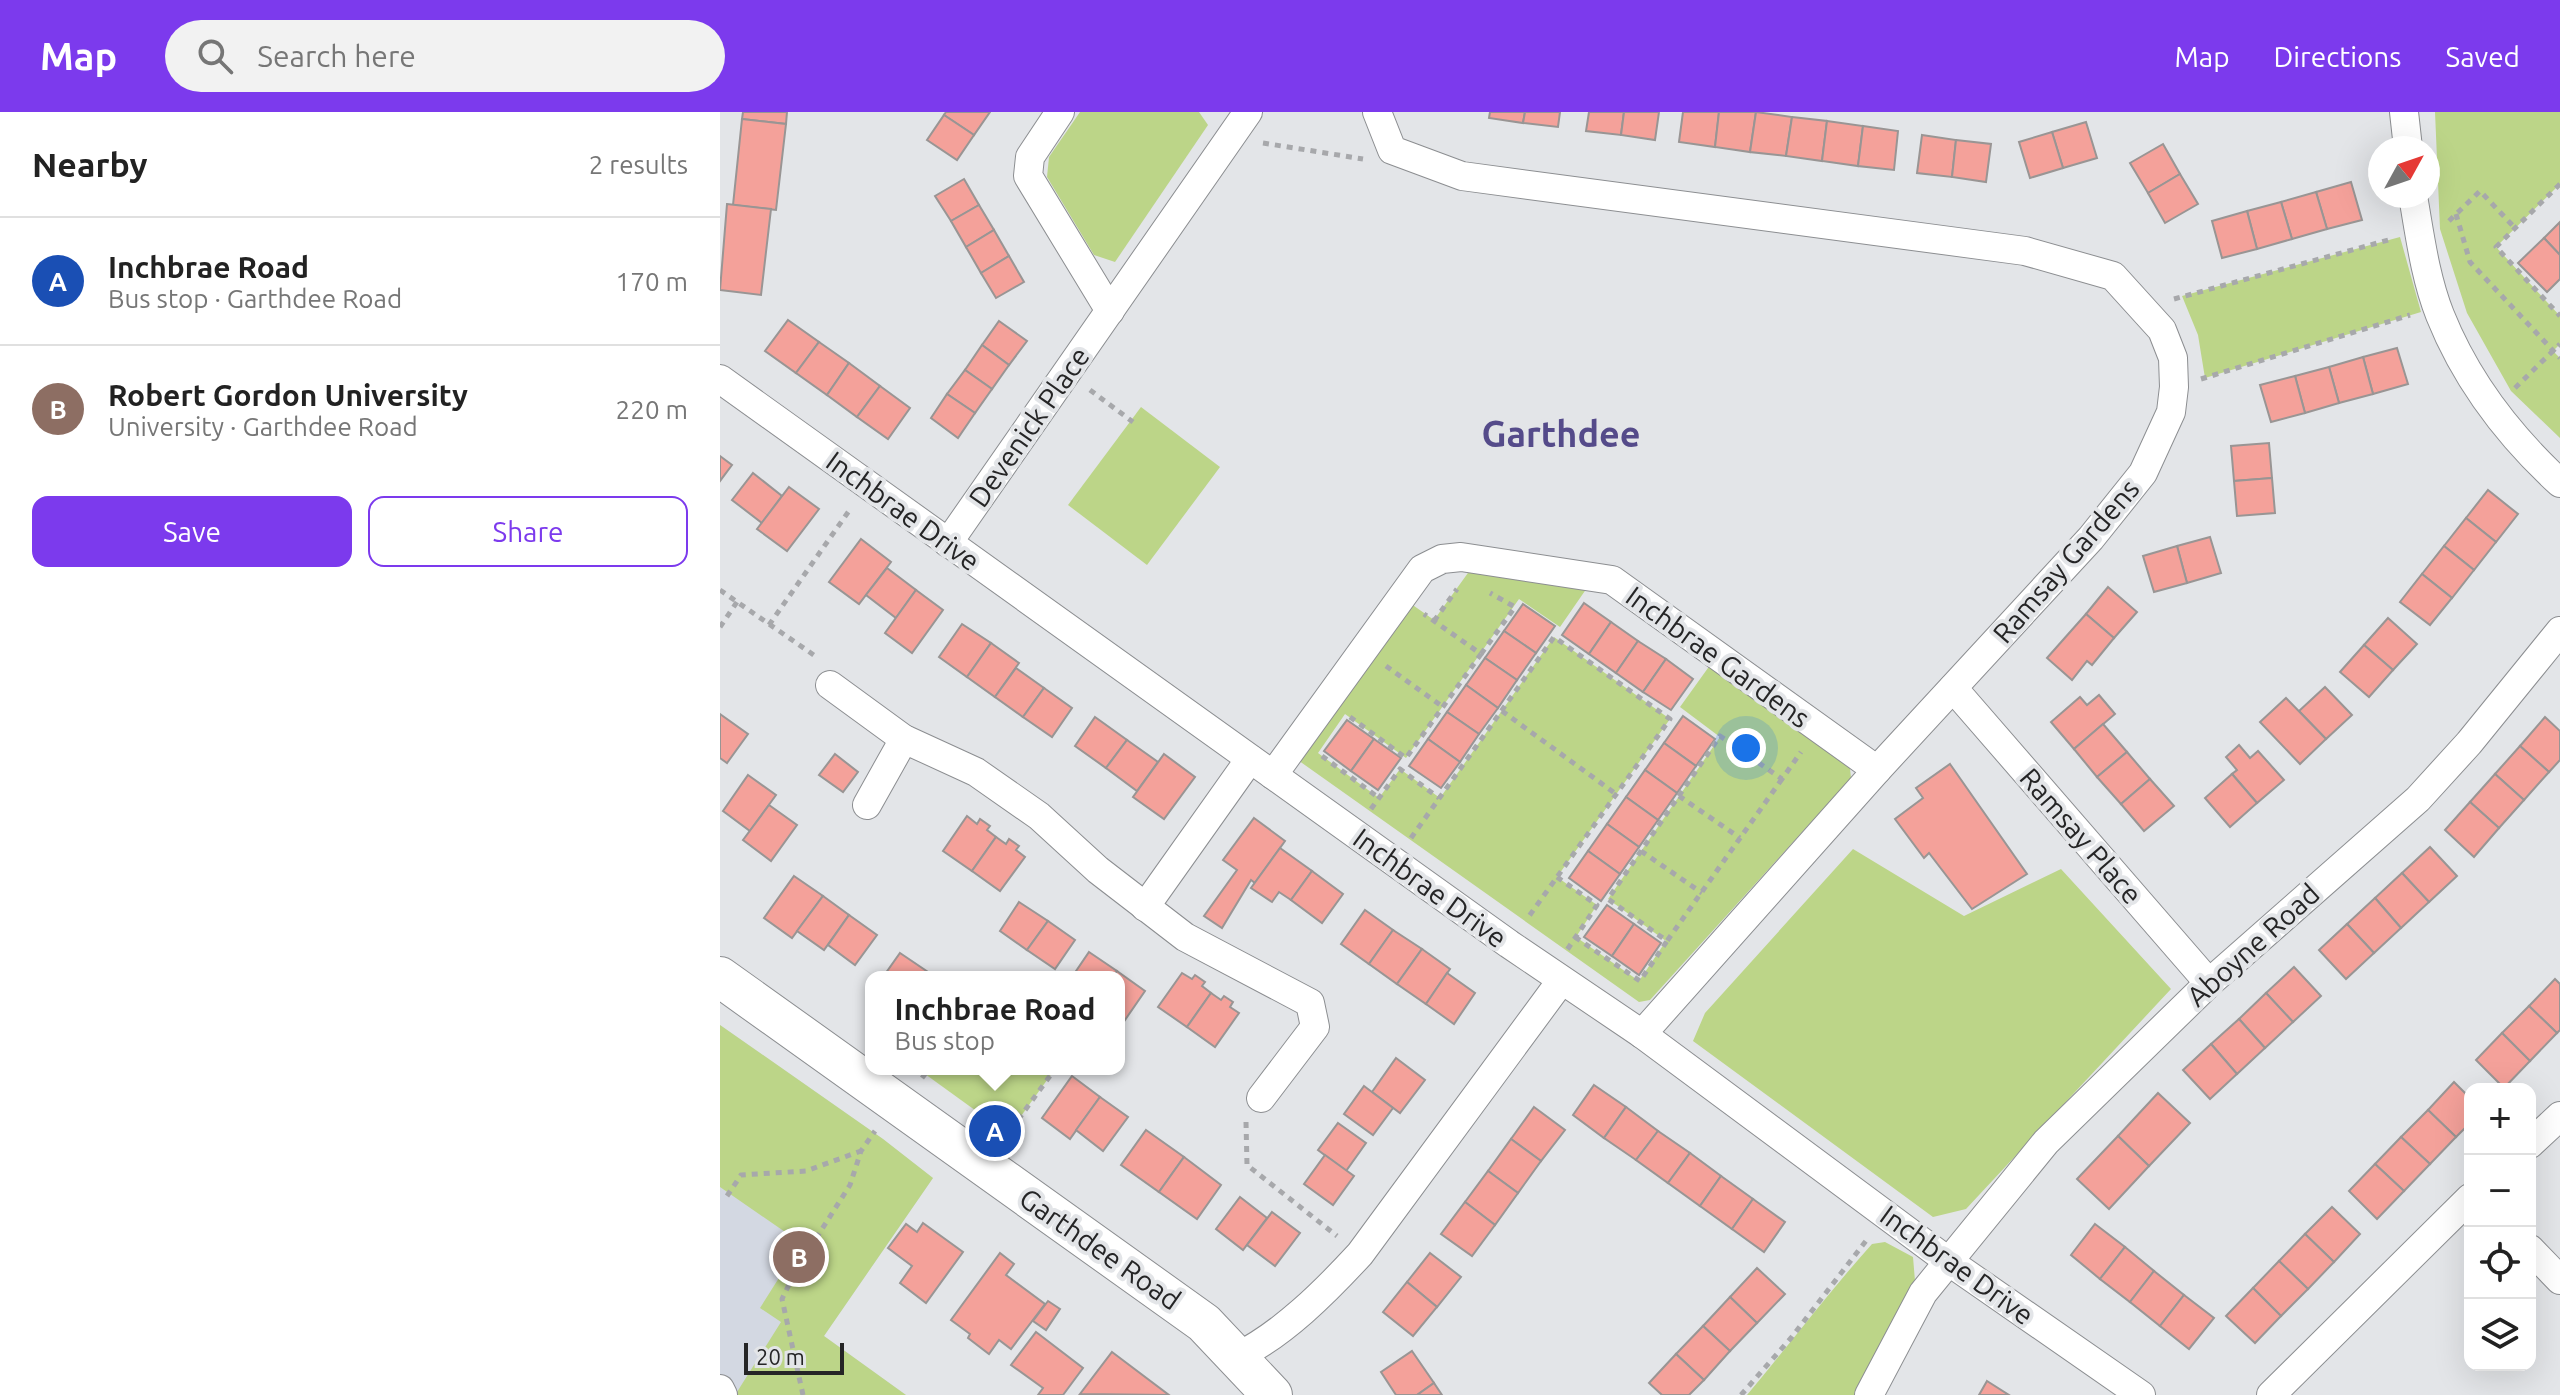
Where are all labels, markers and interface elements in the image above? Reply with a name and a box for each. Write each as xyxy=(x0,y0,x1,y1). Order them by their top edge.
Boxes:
search box xyxy=(165,20,725,92)
icon: search xyxy=(193,34,237,78)
text: Map xyxy=(40,35,117,77)
text: Search here xyxy=(257,39,416,73)
text: Map xyxy=(2174,41,2230,72)
text: Directions xyxy=(2274,41,2401,72)
text: Saved xyxy=(2445,41,2520,72)
north arrow xyxy=(2368,136,2440,208)
text: Nearby xyxy=(32,145,147,183)
text: 2 results xyxy=(589,150,688,179)
text: Inchbrae Road xyxy=(108,250,309,284)
text: A xyxy=(49,267,67,296)
text: 170 m xyxy=(616,267,688,296)
text: Bus stop · Garthdee Road xyxy=(108,284,402,313)
street label: Devenick Place xyxy=(962,341,1095,512)
text: Robert Gordon University xyxy=(108,378,468,412)
text: B xyxy=(49,395,67,424)
text: 220 m xyxy=(616,395,688,424)
text: University · Garthdee Road xyxy=(108,412,418,441)
district label: Garthdee xyxy=(1482,413,1640,454)
street label: Inchbrae Drive xyxy=(821,445,986,577)
street label: Ramsay Gardens xyxy=(1986,473,2145,649)
button: Save xyxy=(32,496,352,567)
button: Share xyxy=(368,496,688,567)
street label: Inchbrae Gardens xyxy=(1621,580,1816,733)
your location xyxy=(1726,728,1766,768)
street label: Ramsay Place xyxy=(2014,762,2149,910)
street label: Inchbrae Drive xyxy=(1348,822,1513,954)
street label: Aboyne Road xyxy=(2180,877,2325,1012)
popup xyxy=(865,971,1125,1075)
text: Inchbrae Road xyxy=(894,992,1096,1026)
text: Bus stop xyxy=(894,1026,995,1055)
map controls xyxy=(2464,1083,2536,1371)
button: + xyxy=(2464,1083,2536,1155)
pin: A xyxy=(969,1101,1021,1161)
button: − xyxy=(2464,1155,2536,1227)
street label: Garthdee Road xyxy=(1014,1182,1187,1315)
street label: Inchbrae Drive xyxy=(1875,1199,2040,1331)
pin: B xyxy=(773,1227,825,1287)
button: locate xyxy=(2464,1227,2536,1299)
button: layers xyxy=(2464,1299,2536,1371)
scale bar xyxy=(744,1339,844,1375)
text: 20 m xyxy=(756,1344,805,1369)

